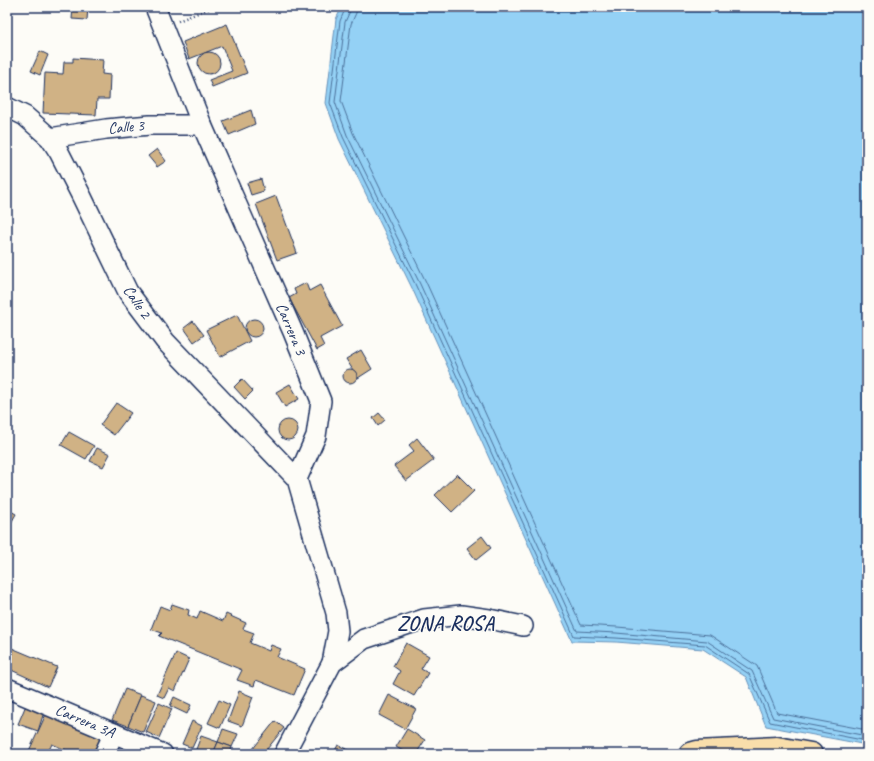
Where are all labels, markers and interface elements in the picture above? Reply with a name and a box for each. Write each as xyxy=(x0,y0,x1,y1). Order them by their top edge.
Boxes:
street label: Calle 3 xyxy=(107,115,147,139)
street label: Calle 2 xyxy=(119,281,156,324)
street label: Carrera 3 xyxy=(271,300,312,360)
district label: ZONA ROSA xyxy=(397,611,495,636)
street label: Carrera 3A xyxy=(52,700,119,743)

